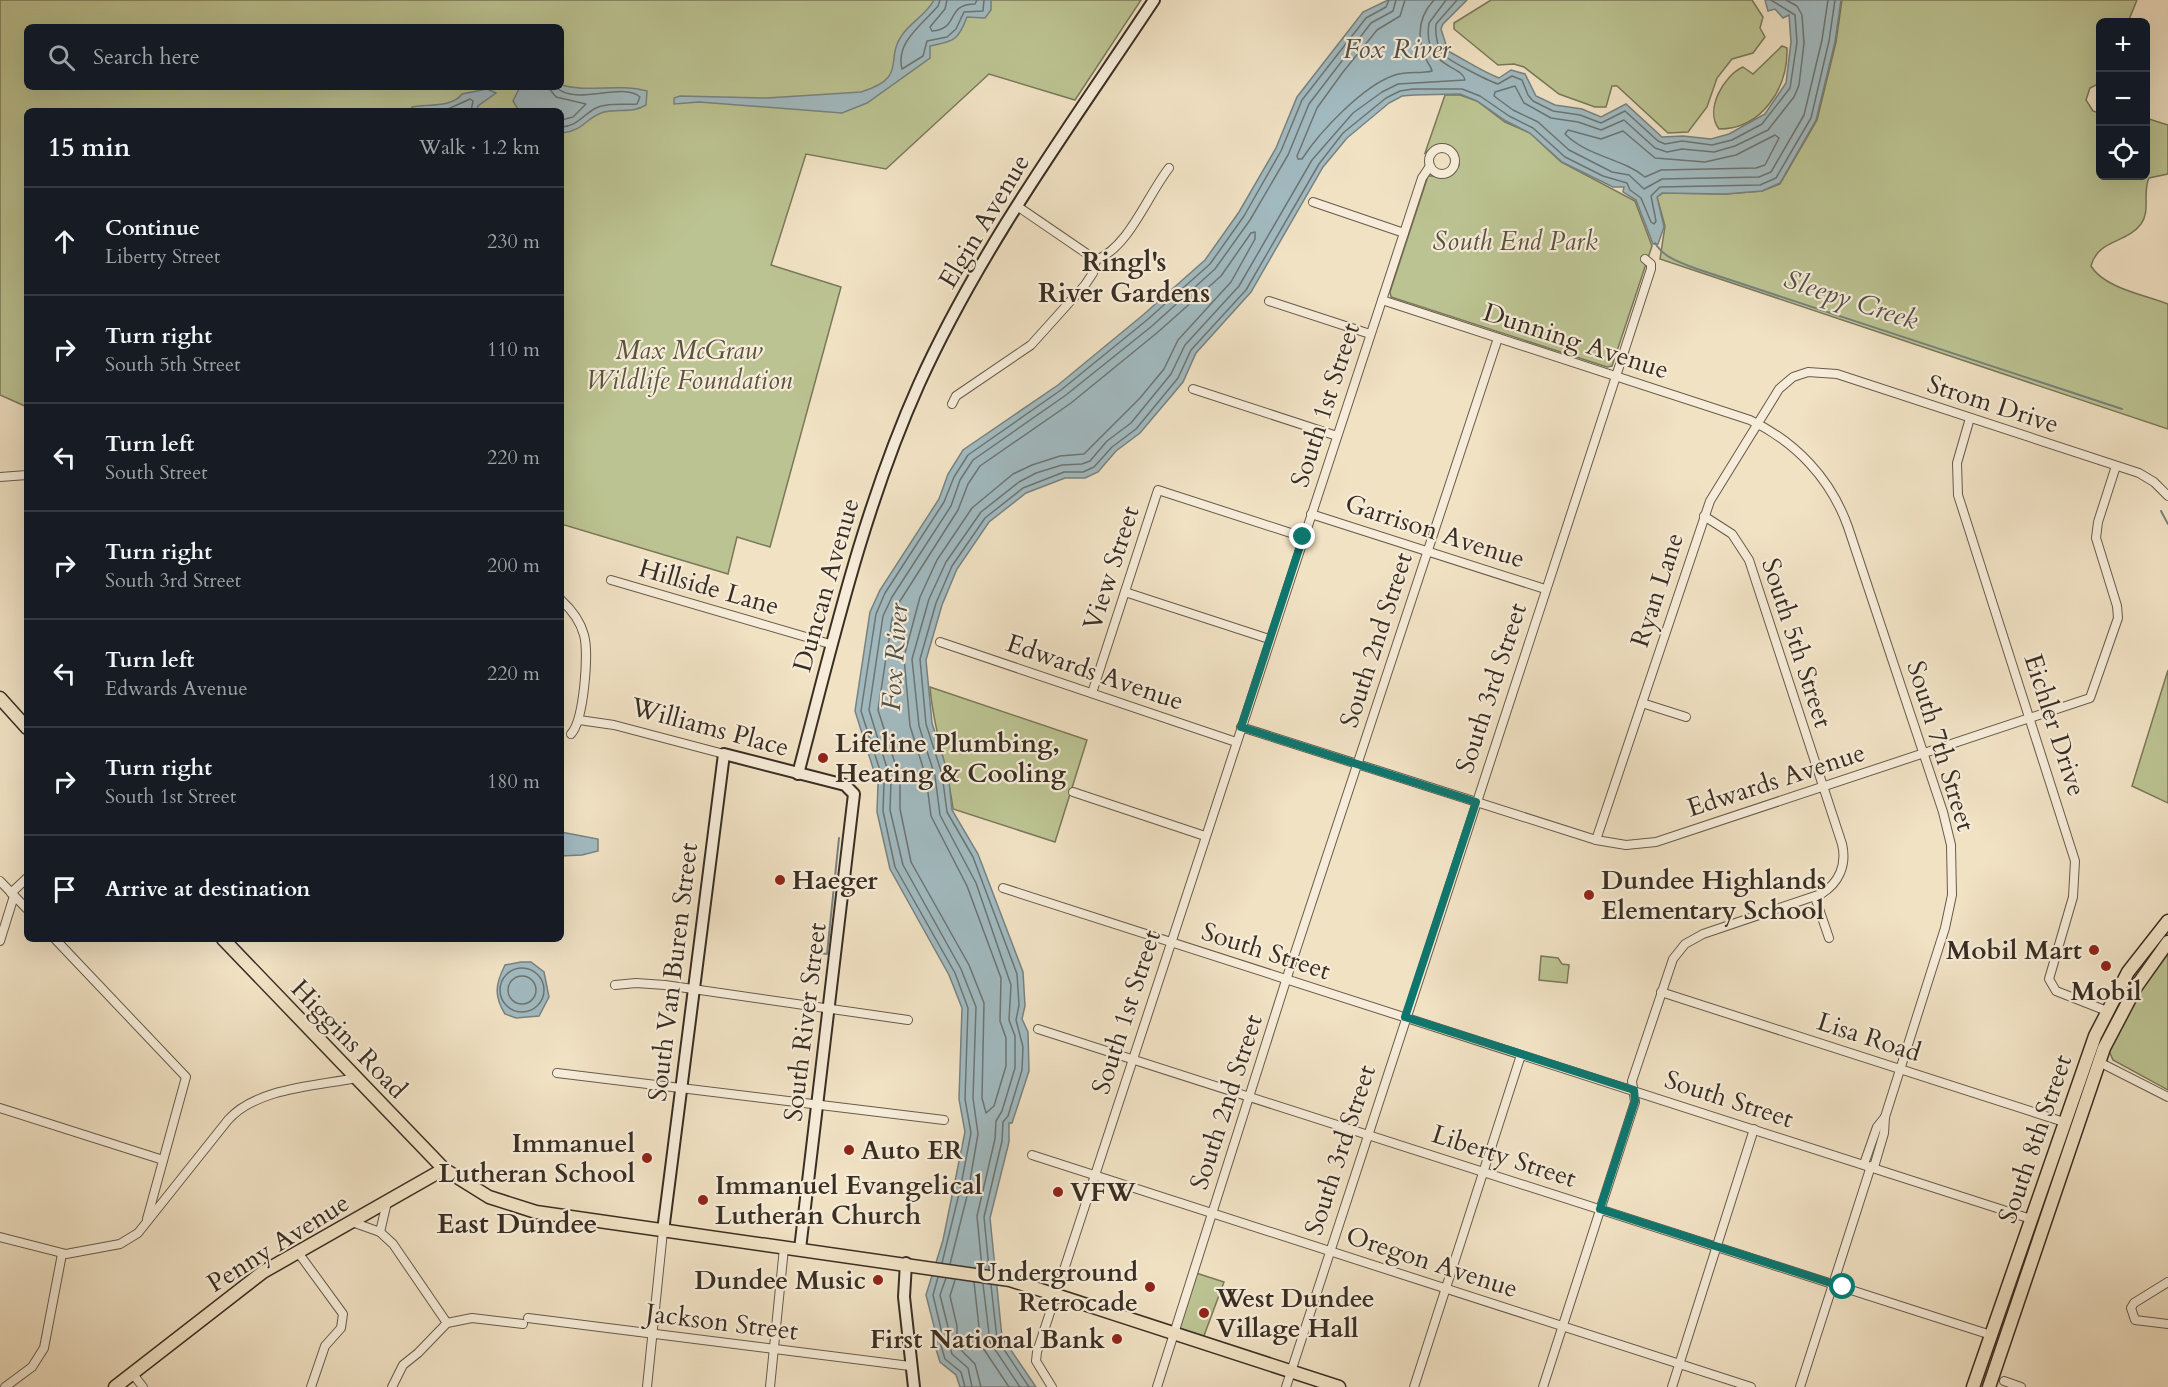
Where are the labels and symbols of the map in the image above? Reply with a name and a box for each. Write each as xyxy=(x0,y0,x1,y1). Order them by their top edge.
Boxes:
water label: Fox River xyxy=(1343,31,1452,68)
street label: Elgin Avenue xyxy=(930,147,1038,295)
park label: South End Park xyxy=(1432,224,1598,259)
district label: Ringl's River Gardens xyxy=(1038,244,1210,312)
water label: Sleepy Creek xyxy=(1779,261,1923,339)
street label: Dunning Avenue xyxy=(1479,295,1673,387)
street label: South 1st Street xyxy=(1282,318,1368,492)
park label: Max McGraw Wildlife Foundation xyxy=(586,333,793,398)
street label: Strom Drive xyxy=(1923,366,2063,442)
street label: Garrison Avenue xyxy=(1341,485,1529,577)
street label: Duncan Avenue xyxy=(784,494,868,676)
street label: View Street xyxy=(1074,501,1148,635)
route end xyxy=(1289,523,1315,549)
street label: Ryan Lane xyxy=(1622,528,1692,652)
street label: South 2nd Street xyxy=(1331,548,1421,732)
street label: Hillside Lane xyxy=(635,550,783,624)
street label: South 5th Street xyxy=(1753,554,1841,732)
street label: South 3rd Street xyxy=(1447,598,1535,778)
water label: Fox River xyxy=(873,601,917,712)
street label: Edwards Avenue xyxy=(1002,625,1188,719)
street label: Eichler Drive xyxy=(2016,650,2094,800)
street label: South 7th Street xyxy=(1899,657,1983,835)
street label: Williams Place xyxy=(626,689,793,765)
place label: Lifeline Plumbing, Heating & Cooling xyxy=(835,726,1067,791)
street label: Edwards Avenue xyxy=(1682,735,1870,825)
marker: Lifeline Plumbing, Heating & Cooling xyxy=(816,751,830,765)
street label: South Van Buren Street xyxy=(640,841,706,1103)
place label: Haeger xyxy=(792,863,878,898)
place label: Dundee Highlands Elementary School xyxy=(1601,863,1826,928)
marker: Haeger xyxy=(773,873,787,887)
marker: Dundee Highlands Elementary School xyxy=(1582,888,1596,902)
street label: South Street xyxy=(1197,914,1335,988)
street label: South River Street xyxy=(775,921,835,1123)
street label: South 1st Street xyxy=(1083,925,1169,1099)
place label: Mobil Mart xyxy=(1946,933,2082,968)
marker: Mobil Mart xyxy=(2087,943,2101,957)
marker: Mobil xyxy=(2099,959,2113,973)
street label: Higgins Road xyxy=(283,972,415,1106)
place label: Mobil xyxy=(2070,974,2142,1009)
street label: Lisa Road xyxy=(1813,1004,1925,1070)
street label: South 2nd Street xyxy=(1181,1010,1271,1194)
street label: South 8th Street xyxy=(1990,1050,2080,1228)
street label: South 3rd Street xyxy=(1296,1060,1384,1240)
street label: South Street xyxy=(1660,1062,1798,1136)
street label: Liberty Street xyxy=(1427,1116,1581,1196)
place label: Immanuel Lutheran School xyxy=(439,1126,635,1191)
place label: Auto ER xyxy=(861,1133,963,1168)
marker: Auto ER xyxy=(842,1143,856,1157)
marker: Immanuel Lutheran School xyxy=(640,1151,654,1165)
place label: Immanuel Evangelical Lutheran Church xyxy=(715,1168,983,1233)
place label: VFW xyxy=(1070,1175,1136,1210)
street label: Penny Avenue xyxy=(200,1185,356,1301)
marker: VFW xyxy=(1051,1185,1065,1199)
marker: Immanuel Evangelical Lutheran Church xyxy=(696,1193,710,1207)
district label: East Dundee xyxy=(437,1205,597,1243)
street label: Oregon Avenue xyxy=(1342,1218,1522,1306)
place label: Underground Retrocade xyxy=(976,1255,1138,1320)
place label: Dundee Music xyxy=(694,1263,866,1298)
marker: Dundee Music xyxy=(871,1273,885,1287)
route start xyxy=(1829,1273,1855,1299)
marker: Underground Retrocade xyxy=(1143,1280,1157,1294)
place label: West Dundee Village Hall xyxy=(1215,1281,1375,1346)
street label: Jackson Street xyxy=(640,1295,800,1349)
marker: West Dundee Village Hall xyxy=(1197,1306,1211,1320)
place label: First National Bank xyxy=(870,1322,1106,1357)
marker: First National Bank xyxy=(1110,1332,1124,1346)

